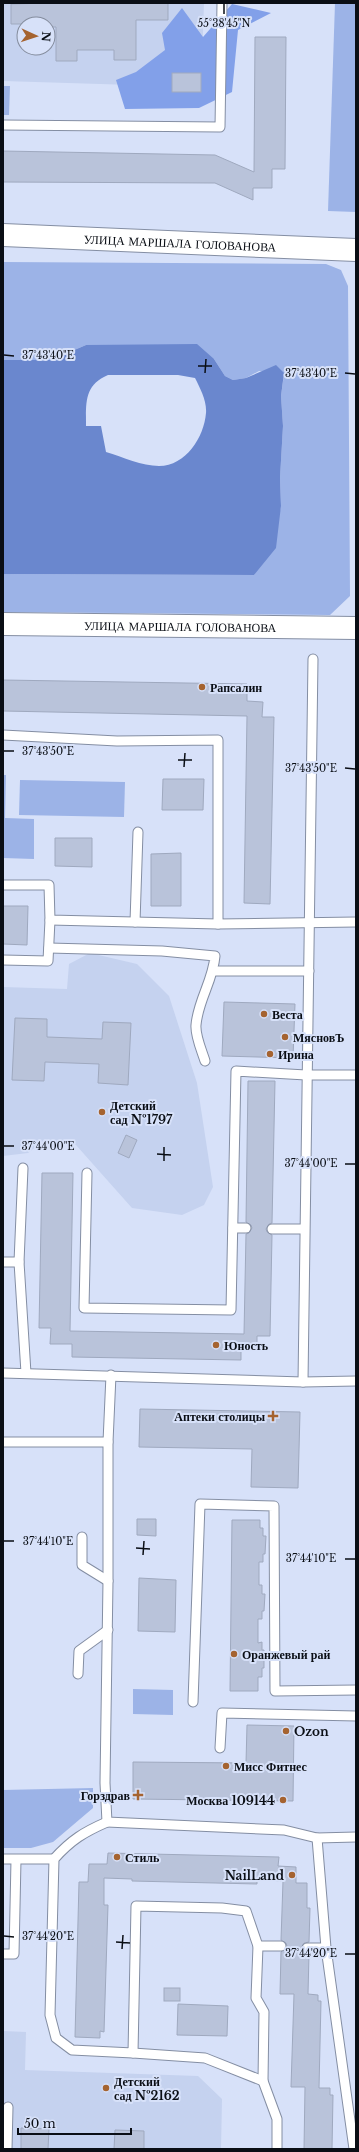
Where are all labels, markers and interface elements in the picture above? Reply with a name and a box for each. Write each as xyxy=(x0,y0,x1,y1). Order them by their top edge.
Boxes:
north arrow xyxy=(16,16,56,56)
text: 55°38'45"N xyxy=(197,17,251,30)
text: N xyxy=(39,31,53,43)
street label: УЛИЦА МАРШАЛА ГОЛОВАНОВА xyxy=(83,231,277,254)
text: 37°43'40"E xyxy=(22,349,74,362)
text: 37°43'40"E xyxy=(285,367,337,380)
street label: УЛИЦА МАРШАЛА ГОЛОВАНОВА xyxy=(84,617,277,635)
place label: Рапсалин xyxy=(210,680,262,695)
marker: Рапсалин xyxy=(197,682,207,692)
text: 37°43'50"E xyxy=(22,745,74,758)
text: 37°43'50"E xyxy=(285,762,337,775)
place label: Веста xyxy=(272,1007,303,1022)
marker: Веста xyxy=(259,1009,269,1019)
place label: МясновЪ xyxy=(293,1030,344,1045)
marker: МясновЪ xyxy=(280,1032,290,1042)
place label: Ирина xyxy=(278,1047,314,1062)
marker: Ирина xyxy=(265,1049,275,1059)
place label: Детский сад №1797 xyxy=(110,1098,173,1127)
marker: Детский сад №1797 xyxy=(97,1107,107,1117)
text: 37°44'00"E xyxy=(21,1140,75,1153)
text: 37°44'00"E xyxy=(284,1157,338,1170)
place label: Юность xyxy=(224,1338,269,1353)
marker: Юность xyxy=(211,1340,221,1350)
place label: Аптеки столицы xyxy=(174,1409,266,1424)
marker: Аптеки столицы xyxy=(268,1411,278,1421)
text: 37°44'10"E xyxy=(23,1535,73,1548)
text: 37°44'10"E xyxy=(286,1552,336,1565)
place label: Оранжевый рай xyxy=(242,1647,330,1662)
marker: Оранжевый рай xyxy=(229,1649,239,1659)
place label: Ozon xyxy=(294,1724,329,1739)
marker: Ozon xyxy=(281,1726,291,1736)
place label: Мисс Фитнес xyxy=(234,1759,308,1774)
marker: Мисс Фитнес xyxy=(221,1761,231,1771)
place label: Горздрав xyxy=(81,1788,131,1803)
marker: Горздрав xyxy=(133,1790,143,1800)
place label: Москва 109144 xyxy=(186,1793,275,1808)
marker: Москва 109144 xyxy=(278,1795,288,1805)
place label: Стиль xyxy=(125,1850,160,1865)
marker: Стиль xyxy=(112,1852,122,1862)
place label: NailLand xyxy=(225,1868,285,1883)
marker: NailLand xyxy=(287,1870,297,1880)
text: 37°44'20"E xyxy=(22,1930,74,1943)
text: 37°44'20"E xyxy=(285,1947,337,1960)
place label: Детский сад №2162 xyxy=(114,2074,180,2103)
marker: Детский сад №2162 xyxy=(101,2083,111,2093)
scale bar xyxy=(18,2110,131,2136)
text: 50 m xyxy=(24,2116,56,2131)

